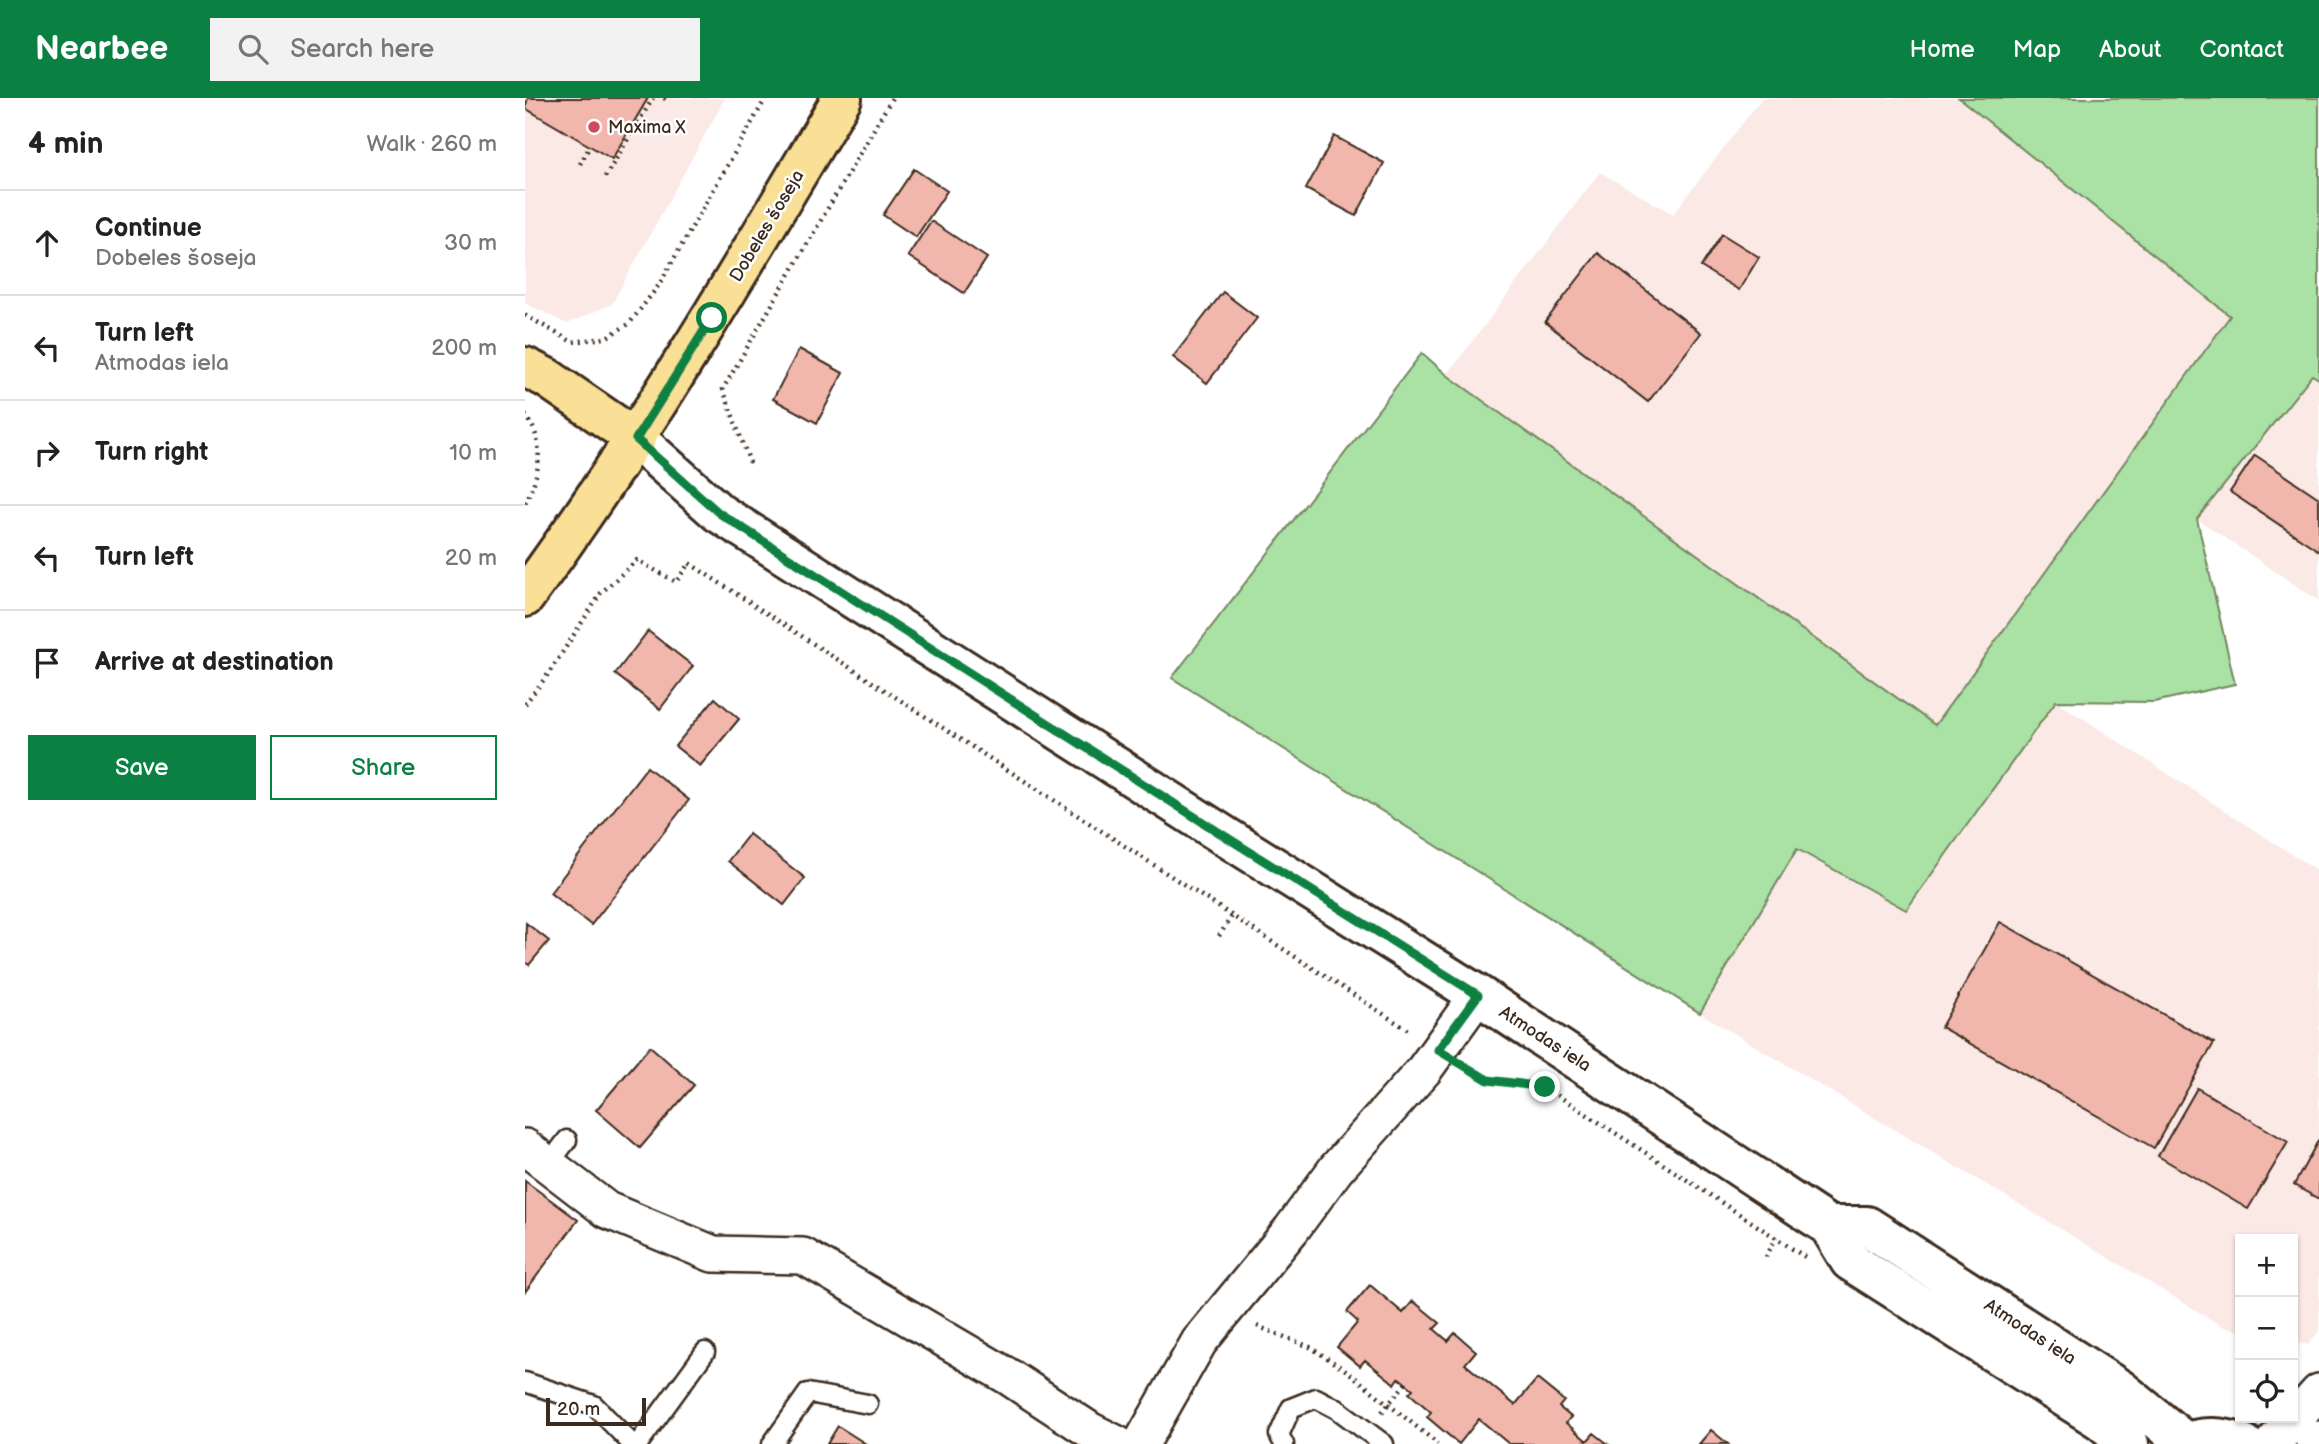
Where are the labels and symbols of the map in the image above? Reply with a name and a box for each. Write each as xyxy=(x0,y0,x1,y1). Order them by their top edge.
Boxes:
place label: Maxima X xyxy=(608,117,686,138)
marker: Maxima X xyxy=(586,119,602,135)
street label: Dobeles šoseja xyxy=(725,166,809,286)
route start xyxy=(696,302,727,333)
street label: Atmodas iela xyxy=(1495,1002,1595,1076)
route end xyxy=(1529,1071,1560,1102)
street label: Atmodas iela xyxy=(1980,1295,2080,1369)
scale bar xyxy=(546,1395,646,1427)

